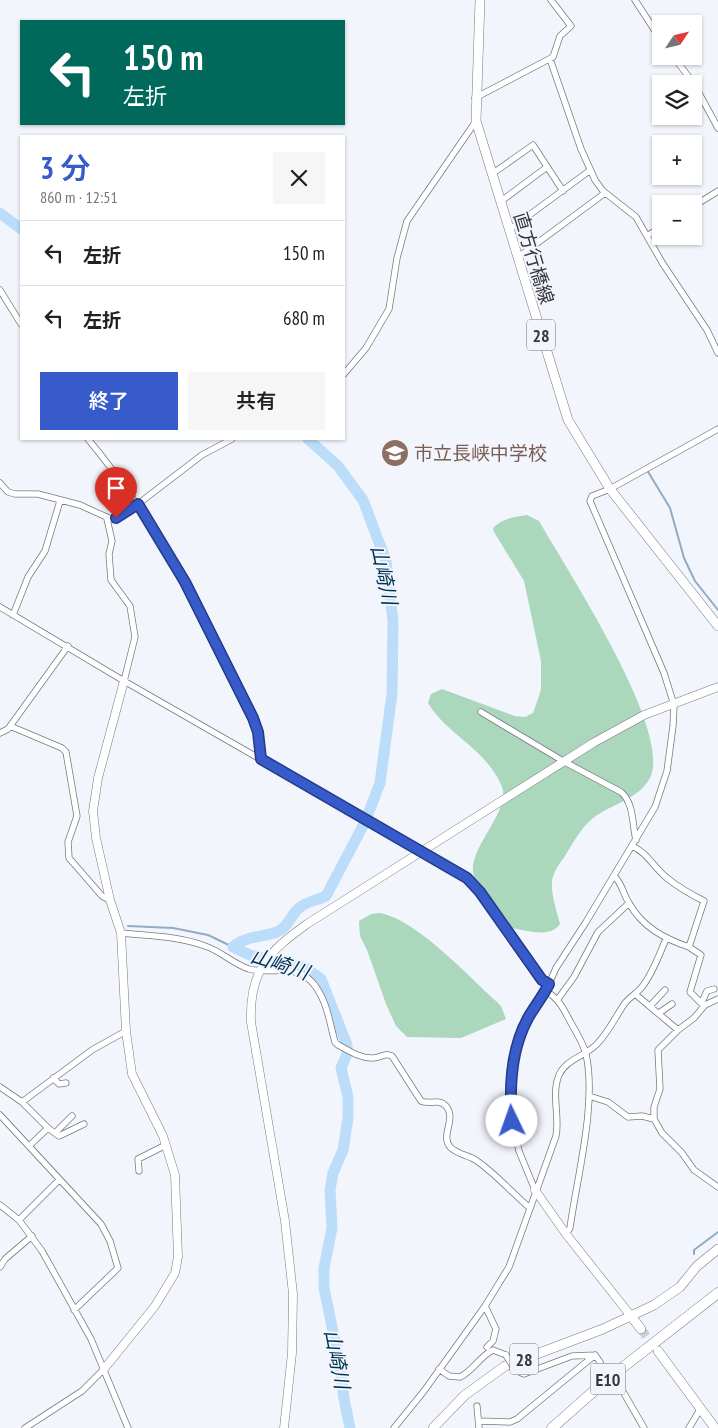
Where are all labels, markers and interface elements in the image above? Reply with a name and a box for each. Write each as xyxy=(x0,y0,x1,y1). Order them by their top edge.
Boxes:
north arrow xyxy=(652,15,702,65)
map controls xyxy=(652,15,702,245)
text: 150 m xyxy=(123,34,204,80)
icon: left xyxy=(40,40,105,105)
button: layers xyxy=(652,75,702,125)
text: 左折 xyxy=(123,82,167,110)
button: + xyxy=(652,135,702,185)
text: 3 分 xyxy=(40,148,91,187)
button: close xyxy=(273,152,325,204)
text: 860 m · 12:51 xyxy=(40,187,118,207)
button: − xyxy=(652,195,702,245)
street label: 直方行橋線 xyxy=(509,209,559,307)
icon: left xyxy=(40,239,68,267)
text: 150 m xyxy=(283,241,325,265)
text: 左折 xyxy=(83,243,121,267)
icon: left xyxy=(40,304,68,332)
text: 680 m xyxy=(283,306,325,330)
text: 左折 xyxy=(83,308,121,332)
road number: 28 xyxy=(527,320,555,350)
button: 終了 xyxy=(40,372,178,430)
button: 共有 xyxy=(188,372,325,430)
school or university icon: 市立長峡中学校 xyxy=(380,438,410,468)
place label: 市立長峡中学校 xyxy=(414,441,547,465)
pin xyxy=(95,467,137,518)
icon: arrive xyxy=(102,474,130,502)
water label: 山崎川 xyxy=(365,543,403,609)
water label: 山崎川 xyxy=(247,942,314,986)
position arrow xyxy=(485,1094,537,1146)
water label: 山崎川 xyxy=(319,1327,356,1393)
road number: 28 xyxy=(510,1344,538,1375)
road number: E10 xyxy=(590,1364,626,1395)

